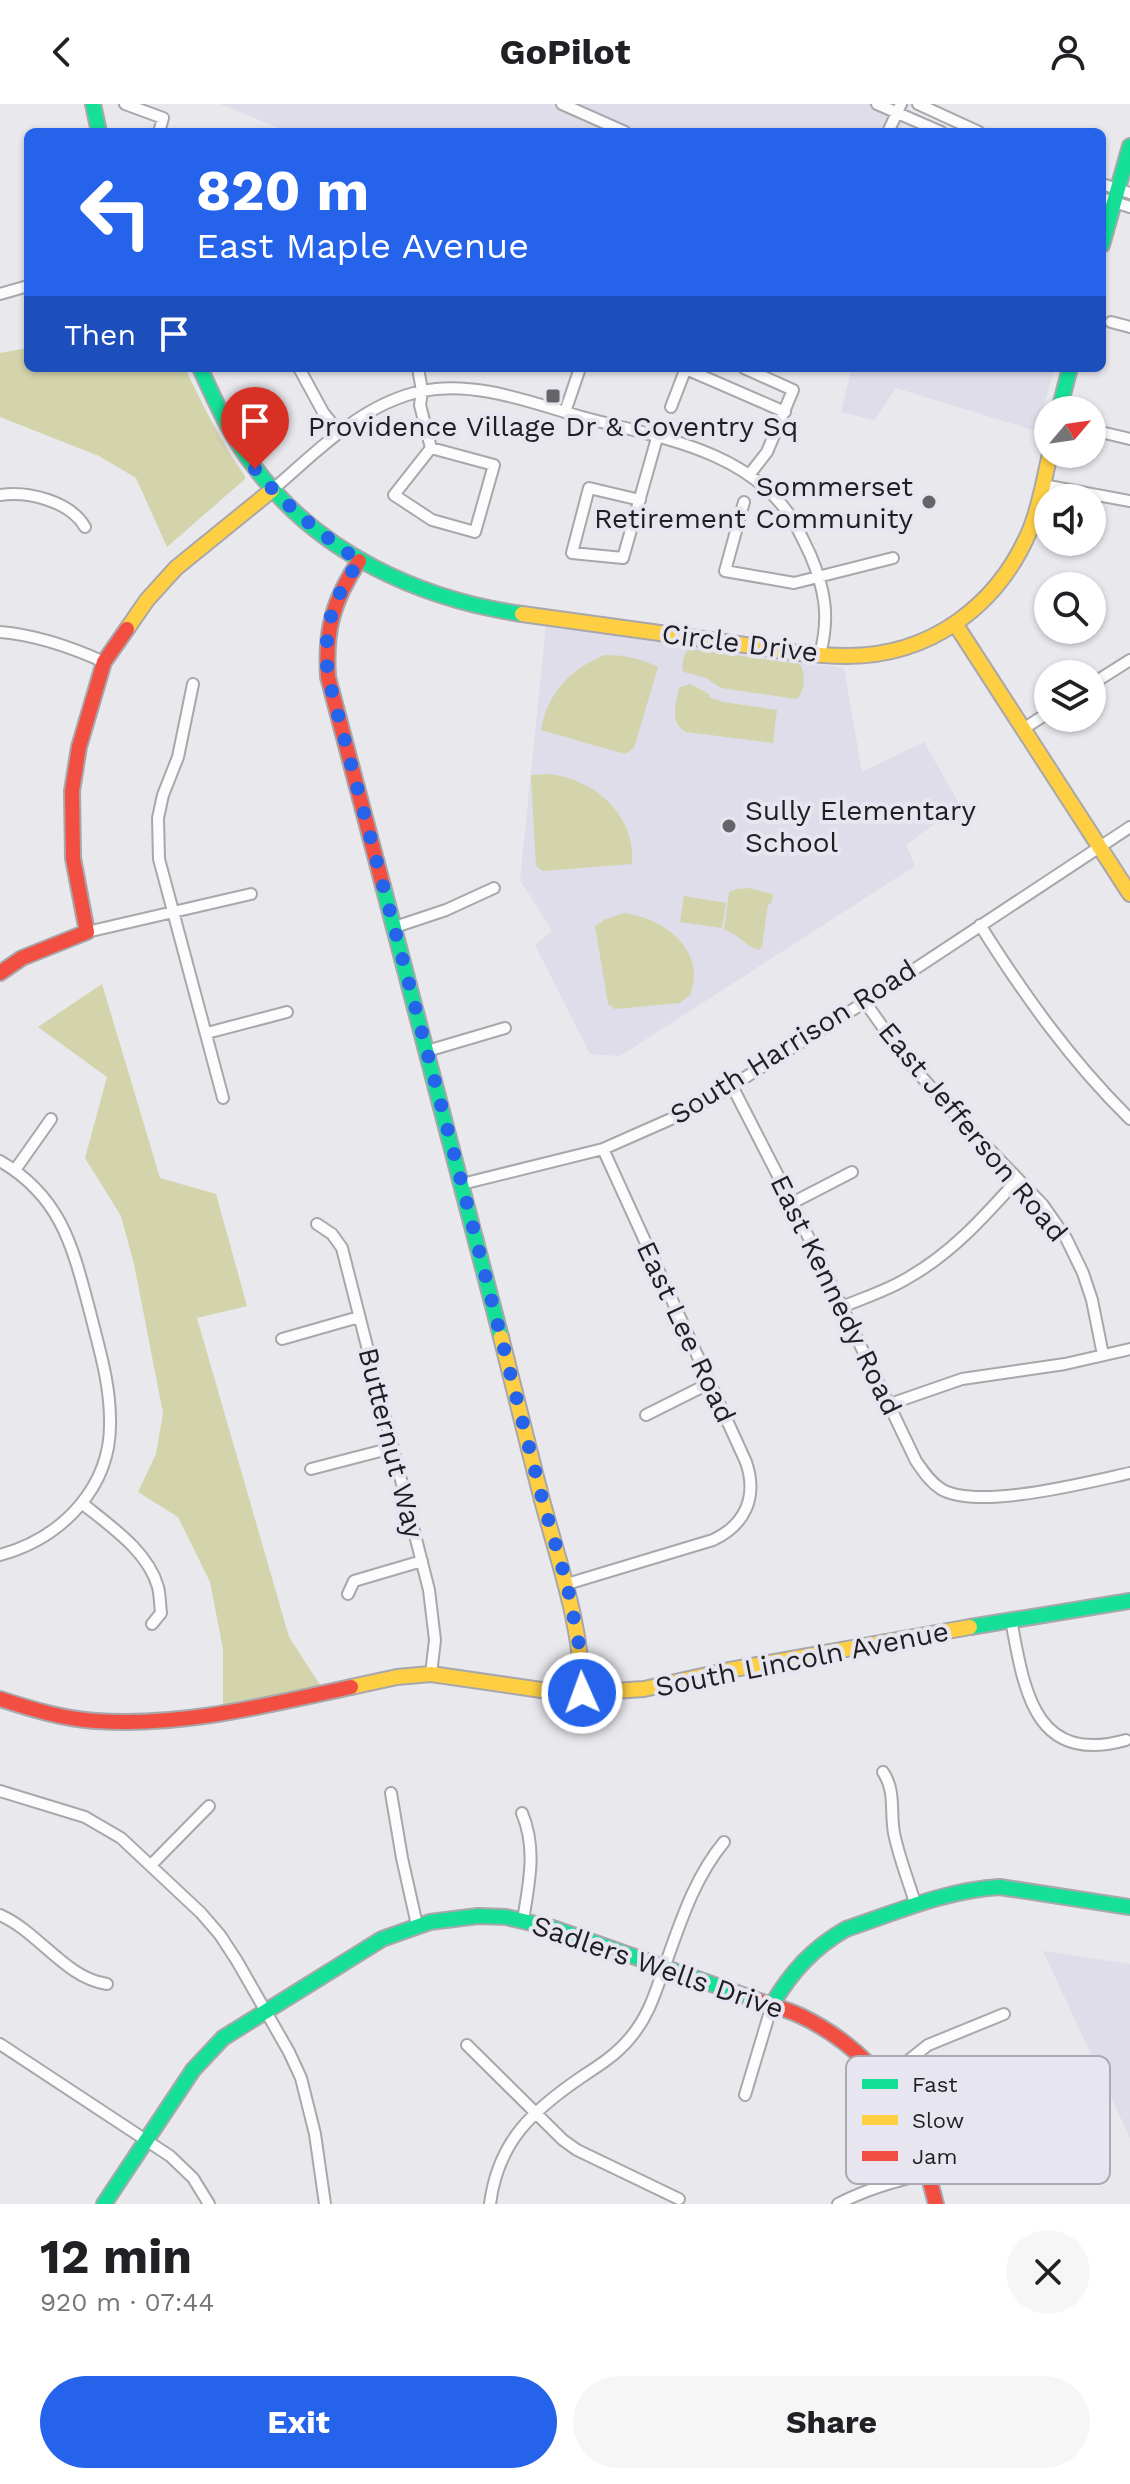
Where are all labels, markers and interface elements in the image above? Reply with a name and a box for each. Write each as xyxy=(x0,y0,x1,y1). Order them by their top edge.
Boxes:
icon: back xyxy=(40,30,84,74)
icon: person xyxy=(1046,30,1090,74)
text: GoPilot xyxy=(500,31,630,73)
text: 820 m xyxy=(196,158,369,224)
icon: left xyxy=(64,160,168,264)
text: East Maple Avenue xyxy=(196,225,529,267)
icon: arrive xyxy=(152,312,196,356)
text: Then xyxy=(64,317,136,352)
pin xyxy=(221,387,289,469)
marker: Providence Village Dr & Coventry Sq xyxy=(544,387,562,405)
north arrow xyxy=(1034,396,1106,468)
map controls xyxy=(1034,396,1106,732)
icon: arrive xyxy=(233,399,277,443)
place label: Providence Village Dr & Coventry Sq xyxy=(308,410,798,443)
place label: Sommerset Retirement Community xyxy=(594,470,914,535)
button: sound xyxy=(1034,484,1106,556)
marker: Sommerset Retirement Community xyxy=(920,493,938,511)
button: search xyxy=(1034,572,1106,644)
street label: Circle Drive xyxy=(660,617,820,669)
button: layers xyxy=(1034,660,1106,732)
place label: Sully Elementary School xyxy=(745,794,976,859)
marker: Sully Elementary School xyxy=(720,817,738,835)
street label: South Harrison Road xyxy=(664,953,922,1131)
street label: East Jefferson Road xyxy=(872,1016,1074,1248)
street label: East Kennedy Road xyxy=(763,1170,909,1420)
street label: East Lee Road xyxy=(630,1236,742,1428)
street label: Butternut Way xyxy=(351,1344,431,1542)
street label: South Lincoln Avenue xyxy=(653,1614,951,1704)
position arrow xyxy=(540,1651,624,1735)
street label: Sadlers Wells Drive xyxy=(528,1909,788,2025)
legend xyxy=(846,2056,1110,2184)
text: Fast xyxy=(912,2072,958,2097)
text: Slow xyxy=(912,2108,964,2133)
text: Jam xyxy=(912,2144,957,2169)
text: 12 min xyxy=(40,2228,192,2285)
button: close xyxy=(1006,2230,1090,2314)
text: 920 m · 07:44 xyxy=(40,2287,214,2317)
button: Exit xyxy=(40,2376,557,2468)
button: Share xyxy=(573,2376,1090,2468)

